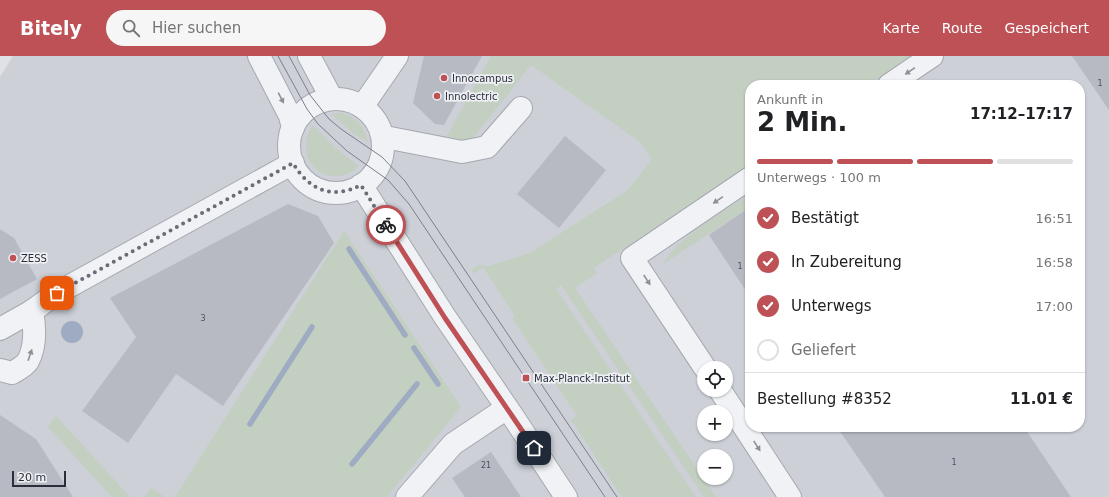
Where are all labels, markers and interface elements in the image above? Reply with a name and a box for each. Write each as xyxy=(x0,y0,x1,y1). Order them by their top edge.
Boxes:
search box xyxy=(106,10,386,46)
text: Bitely xyxy=(20,17,82,39)
icon: search xyxy=(120,17,142,39)
text: Hier suchen xyxy=(152,19,241,37)
text: Karte xyxy=(882,20,920,36)
text: Route xyxy=(942,20,982,36)
text: Gespeichert xyxy=(1004,20,1089,36)
one-way arrow xyxy=(905,67,916,74)
marker: Innocampus xyxy=(439,73,449,83)
place label: Innocampus xyxy=(452,73,513,84)
house number: 1 xyxy=(1097,79,1103,88)
marker: Innolectric xyxy=(432,91,442,101)
place label: Innolectric xyxy=(445,91,497,102)
text: Ankunft in xyxy=(757,92,823,107)
one-way arrow xyxy=(278,93,284,104)
text: 17:12–17:17 xyxy=(970,105,1073,123)
text: 2 Min. xyxy=(757,107,847,137)
text: Unterwegs · 100 m xyxy=(757,170,881,185)
one-way arrow xyxy=(712,196,723,204)
courier xyxy=(366,205,406,245)
icon: check xyxy=(757,207,779,229)
text: Bestätigt xyxy=(791,209,859,227)
text: 16:51 xyxy=(1036,211,1073,226)
icon: bike xyxy=(375,214,397,236)
icon: check xyxy=(757,251,779,273)
marker: ZESS xyxy=(8,253,18,263)
place label: ZESS xyxy=(21,253,47,264)
text: In Zubereitung xyxy=(791,253,902,271)
text: 16:58 xyxy=(1036,255,1073,270)
house number: 1 xyxy=(737,262,743,271)
one-way arrow xyxy=(643,275,651,285)
pin xyxy=(40,276,74,310)
icon: bag xyxy=(46,282,68,304)
icon: check xyxy=(757,295,779,317)
text: Unterwegs xyxy=(791,297,872,315)
text: 17:00 xyxy=(1036,299,1073,314)
house number: 3 xyxy=(200,314,206,323)
text: Geliefert xyxy=(791,341,856,359)
one-way arrow xyxy=(27,348,33,360)
map controls xyxy=(697,361,733,485)
button: locate xyxy=(697,361,733,397)
marker: Max-Planck-Institut xyxy=(521,373,531,383)
place label: Max-Planck-Institut xyxy=(534,373,630,384)
text: Bestellung #8352 xyxy=(757,390,892,408)
text: 11.01 € xyxy=(1010,390,1073,408)
button: + xyxy=(697,405,733,441)
pin xyxy=(517,431,551,465)
icon: home xyxy=(523,437,545,459)
one-way arrow xyxy=(753,441,761,451)
button: − xyxy=(697,449,733,485)
house number: 1 xyxy=(951,458,957,467)
house number: 21 xyxy=(481,461,491,470)
scale bar xyxy=(12,469,66,488)
text: 20 m xyxy=(18,471,46,484)

